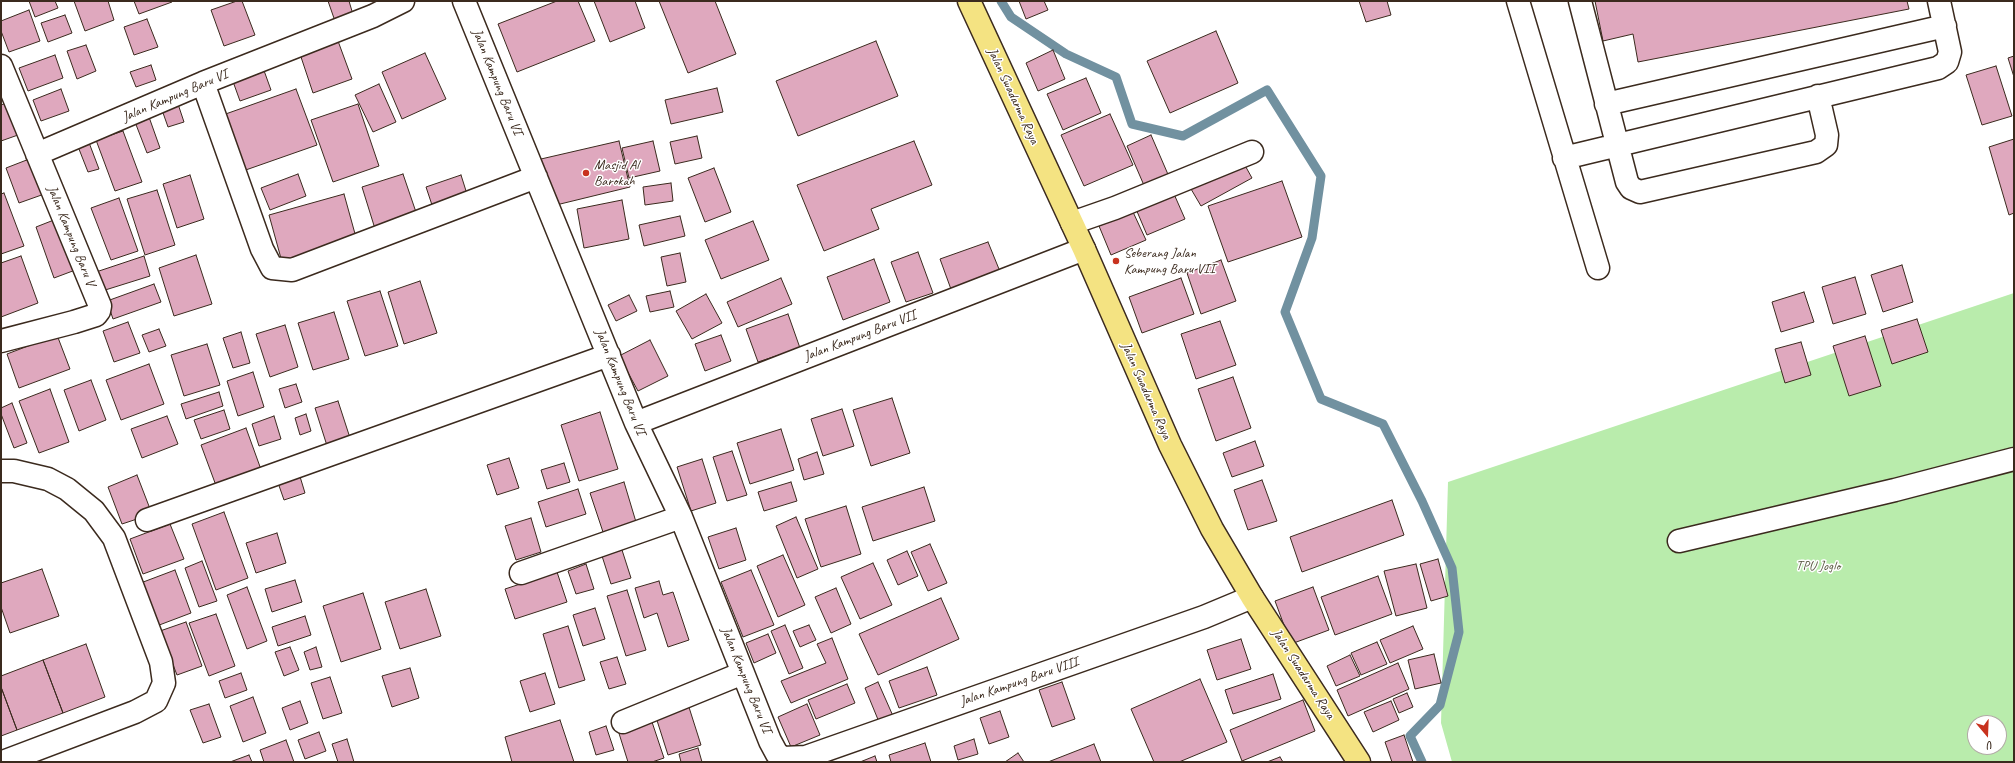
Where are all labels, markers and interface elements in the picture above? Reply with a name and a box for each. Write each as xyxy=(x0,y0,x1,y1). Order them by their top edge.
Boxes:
street label: Jalan Kampung Baru VI xyxy=(468,27,526,137)
street label: Jalan Swadarma Raya xyxy=(983,45,1043,147)
street label: Jalan Kampung Baru VI xyxy=(120,66,230,126)
place label: Masjid Al Barokah xyxy=(594,157,639,190)
marker: Masjid Al Barokah xyxy=(581,168,591,178)
street label: Jalan Kampung Baru V xyxy=(43,183,99,289)
place label: Seberang Jalan Kampung Baru VII xyxy=(1124,245,1215,278)
marker: Seberang Jalan Kampung Baru VII xyxy=(1111,256,1121,266)
street label: Jalan Kampung Baru VII xyxy=(802,307,918,365)
street label: Jalan Kampung Baru VI xyxy=(591,327,649,437)
street label: Jalan Swadarma Raya xyxy=(1117,340,1175,442)
park label: TPU Joglo xyxy=(1796,558,1840,574)
street label: Jalan Kampung Baru VI xyxy=(717,625,775,735)
street label: Jalan Swadarma Raya xyxy=(1268,626,1338,722)
street label: Jalan Kampung Baru VIII xyxy=(957,654,1081,710)
north arrow xyxy=(1967,715,2007,755)
text: U xyxy=(1986,738,1995,753)

